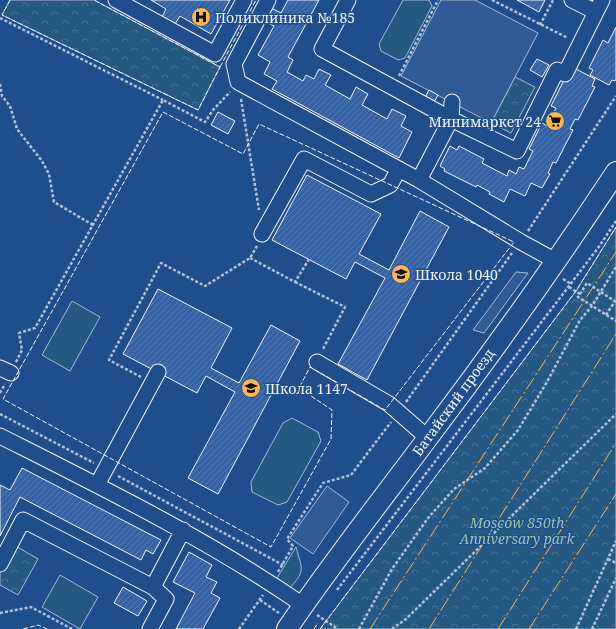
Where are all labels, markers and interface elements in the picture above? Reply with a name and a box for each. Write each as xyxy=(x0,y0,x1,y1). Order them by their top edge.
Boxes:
hospital icon: Поликлиника №185 xyxy=(190,6,212,28)
place label: Поликлиника №185 xyxy=(215,8,355,27)
supermarket icon: Минимаркет 24 xyxy=(544,110,566,132)
place label: Минимаркет 24 xyxy=(428,112,541,131)
school or university icon: Школа 1040 xyxy=(390,263,412,285)
place label: Школа 1040 xyxy=(415,265,498,284)
street label: Батайский проезд xyxy=(408,344,499,460)
school or university icon: Школа 1147 xyxy=(240,377,262,399)
place label: Школа 1147 xyxy=(265,379,348,398)
park label: Moscow 850th Anniversary park xyxy=(459,513,575,548)

